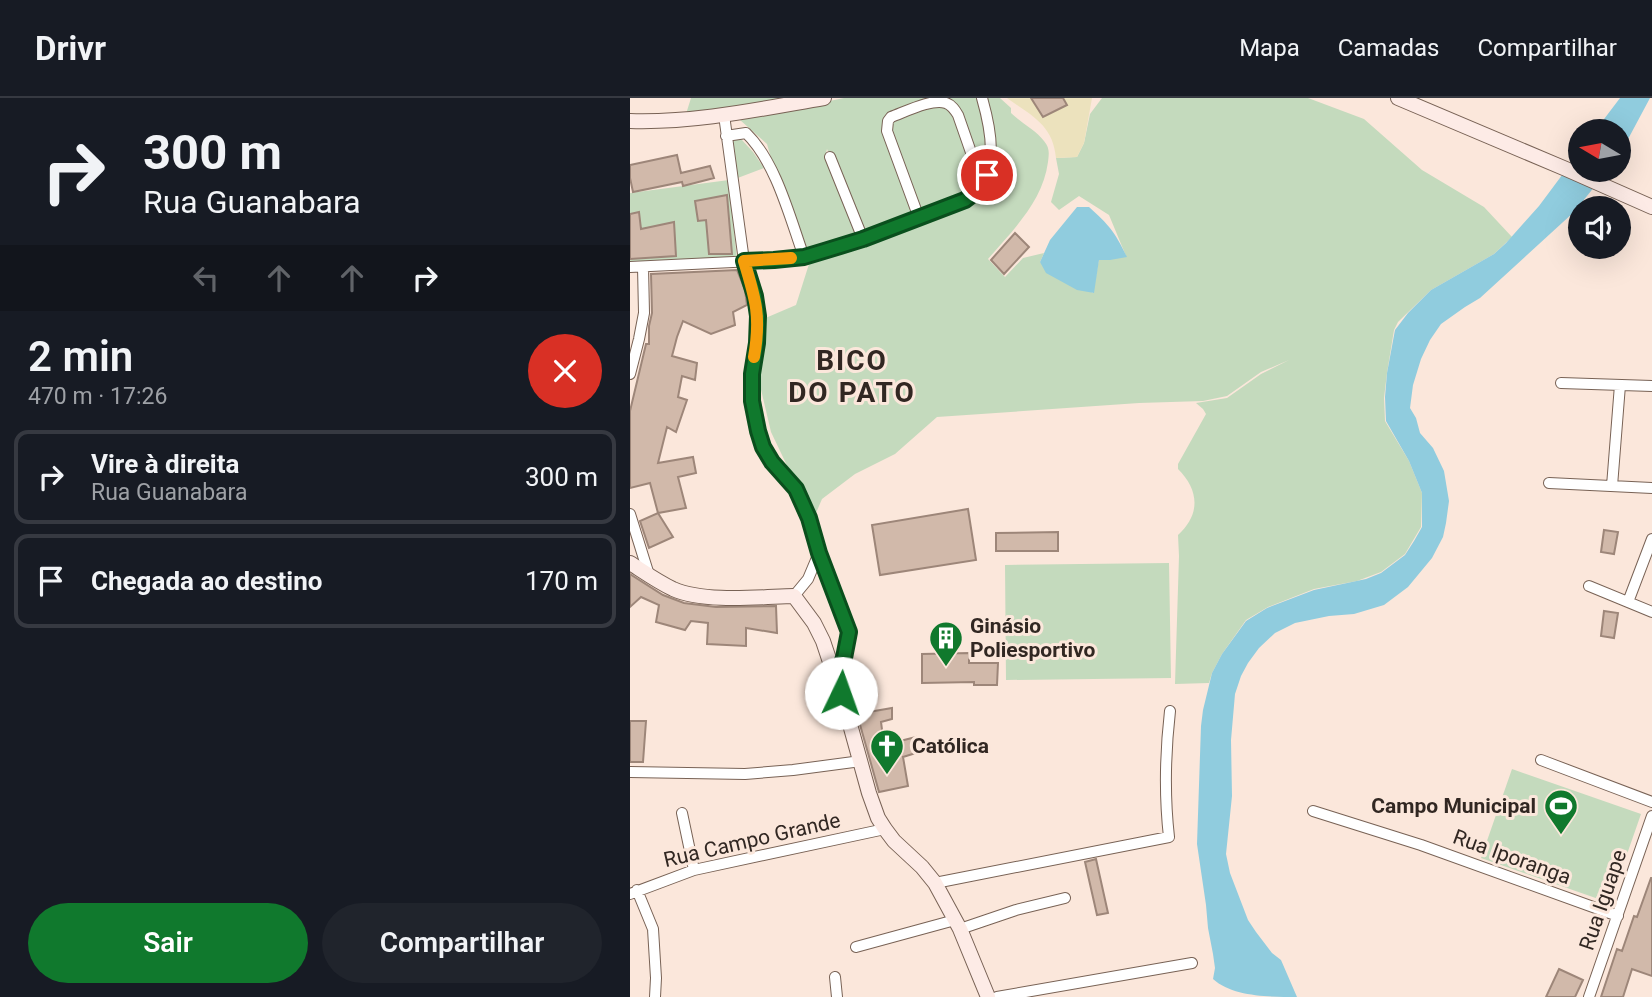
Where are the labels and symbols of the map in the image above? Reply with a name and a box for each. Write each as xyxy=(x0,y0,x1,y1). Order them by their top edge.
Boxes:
north arrow xyxy=(1568,119,1631,182)
pin xyxy=(957,145,1017,205)
district label: BICO DO PATO xyxy=(788,344,916,409)
place label: Ginásio Poliesportivo xyxy=(970,614,1096,662)
building icon: Ginásio Poliesportivo xyxy=(927,619,965,668)
position arrow xyxy=(804,656,878,730)
church icon: Católica xyxy=(868,727,906,776)
place label: Católica xyxy=(912,734,989,758)
sports icon: Campo Municipal xyxy=(1542,787,1580,836)
place label: Campo Municipal xyxy=(1371,794,1536,818)
street label: Rua Campo Grande xyxy=(661,808,843,872)
street label: Rua Iporanga xyxy=(1450,825,1574,889)
street label: Rua Iguape xyxy=(1575,847,1631,953)

